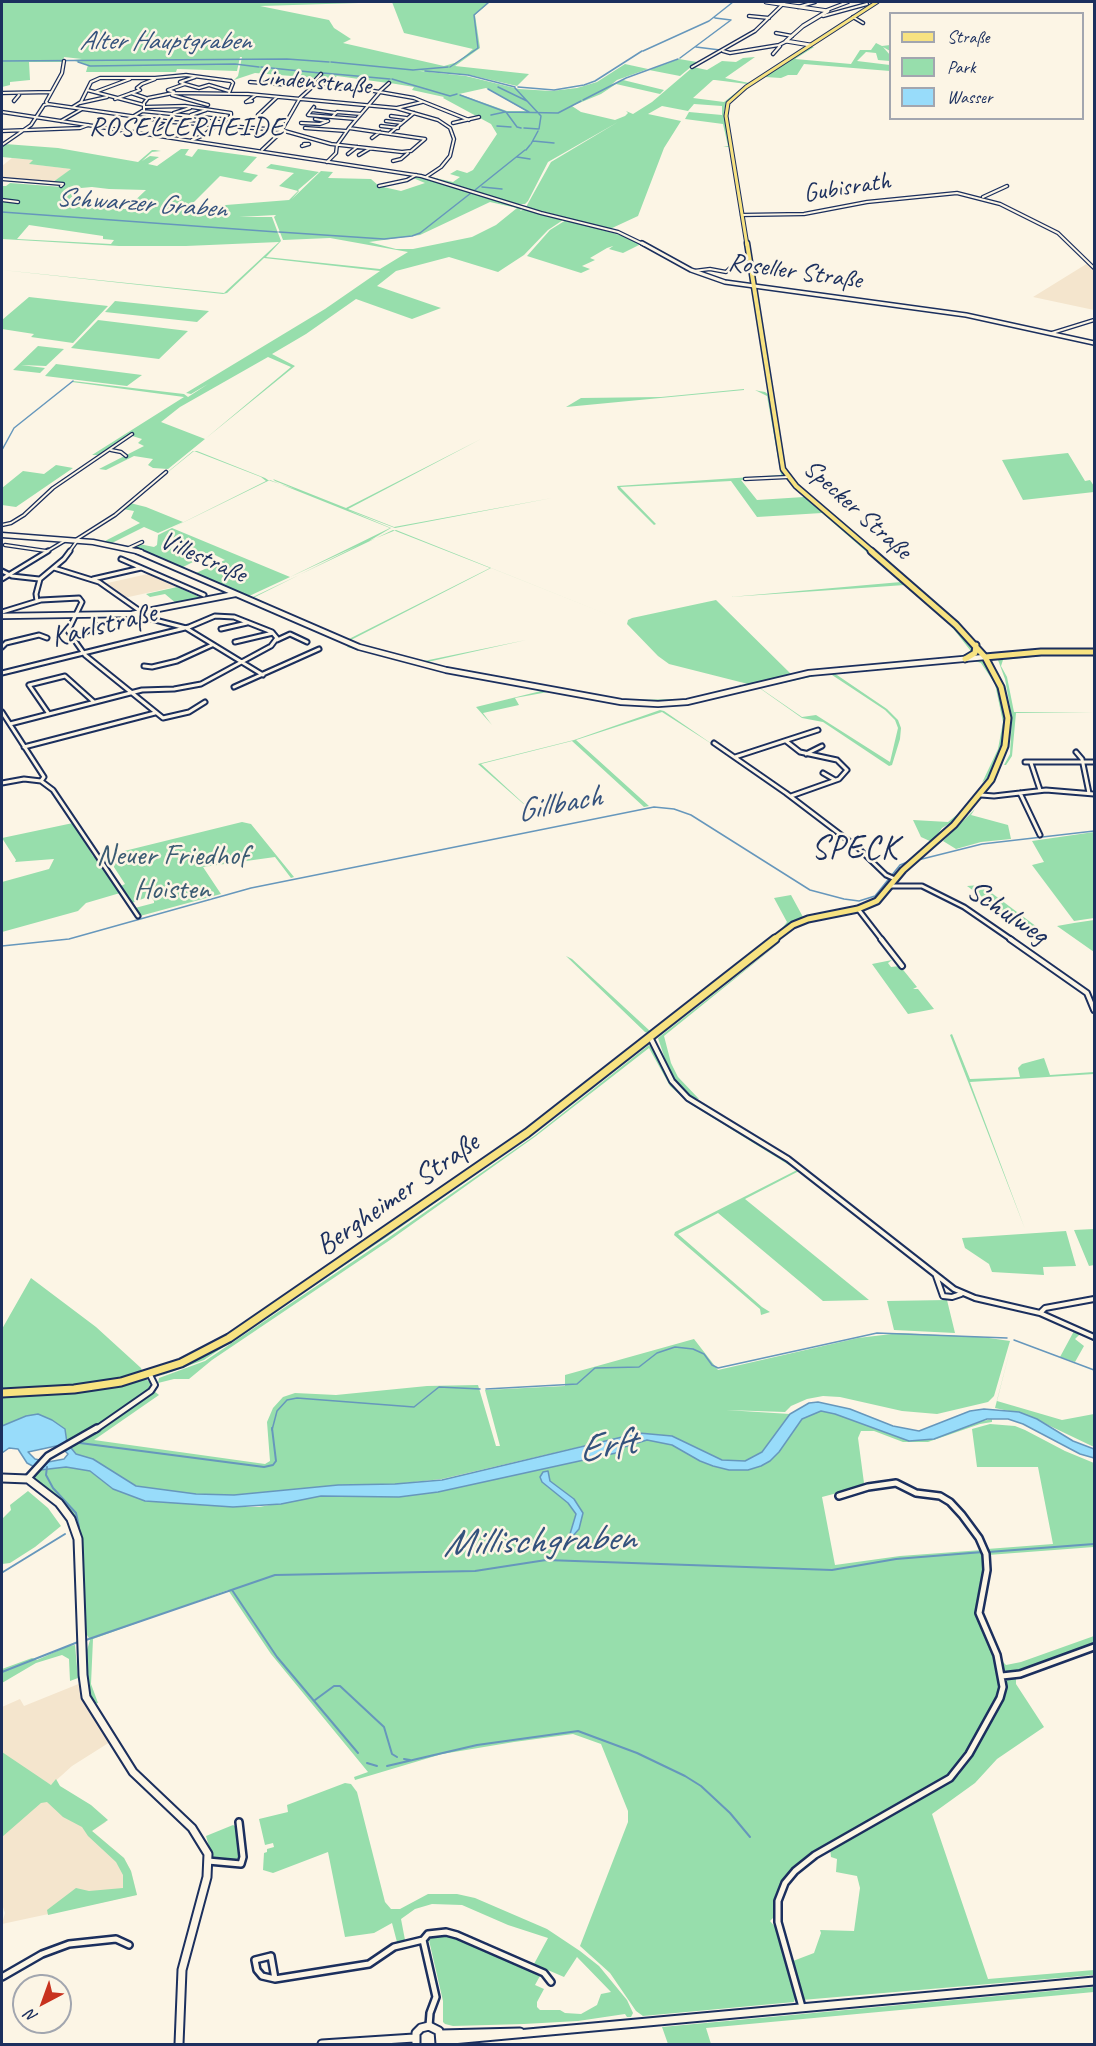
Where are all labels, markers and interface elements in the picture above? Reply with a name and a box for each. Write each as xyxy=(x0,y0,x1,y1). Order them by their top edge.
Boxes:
legend xyxy=(889,12,1084,120)
water label: Alter Hauptgraben xyxy=(79,26,251,58)
text: Straße xyxy=(947,26,989,48)
text: Park xyxy=(947,56,976,78)
street label: Lindenstraße xyxy=(256,61,372,103)
text: Wasser xyxy=(947,86,992,108)
district label: ROSELLERHEIDE xyxy=(90,112,284,144)
street label: Gubisrath xyxy=(801,166,893,210)
water label: Schwarzer Graben xyxy=(55,182,227,226)
street label: Roseller Straße xyxy=(726,247,864,297)
street label: Specker Straße xyxy=(796,453,918,567)
street label: Villestraße xyxy=(155,525,251,591)
street label: Karlstraße xyxy=(48,596,160,656)
water label: Gillbach xyxy=(513,778,605,832)
district label: SPECK xyxy=(811,829,899,869)
park label: Neuer Friedhof Hoisten xyxy=(96,838,248,908)
street label: Schulweg xyxy=(959,873,1055,953)
street label: Bergheimer Straße xyxy=(309,1125,487,1265)
water label: Erft xyxy=(575,1419,639,1475)
water label: Millischgraben xyxy=(442,1515,636,1569)
north arrow xyxy=(12,1974,72,2034)
text: N xyxy=(21,2005,42,2027)

